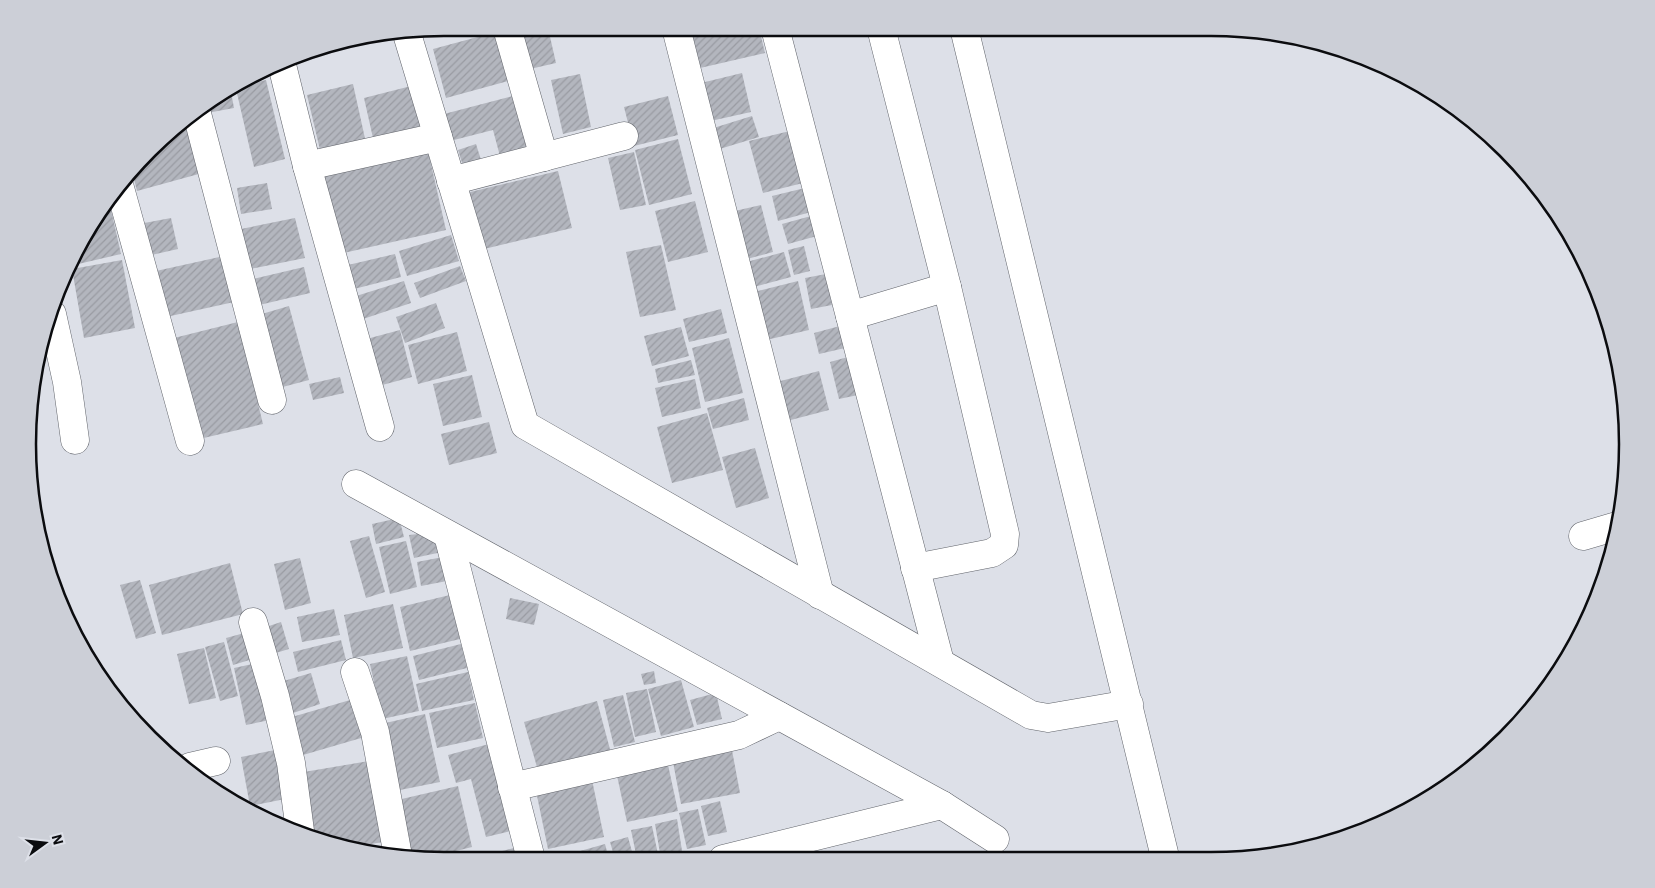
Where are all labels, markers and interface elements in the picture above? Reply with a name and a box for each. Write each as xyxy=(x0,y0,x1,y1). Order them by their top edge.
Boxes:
north arrow xyxy=(20,818,70,868)
text: N xyxy=(48,832,68,847)

